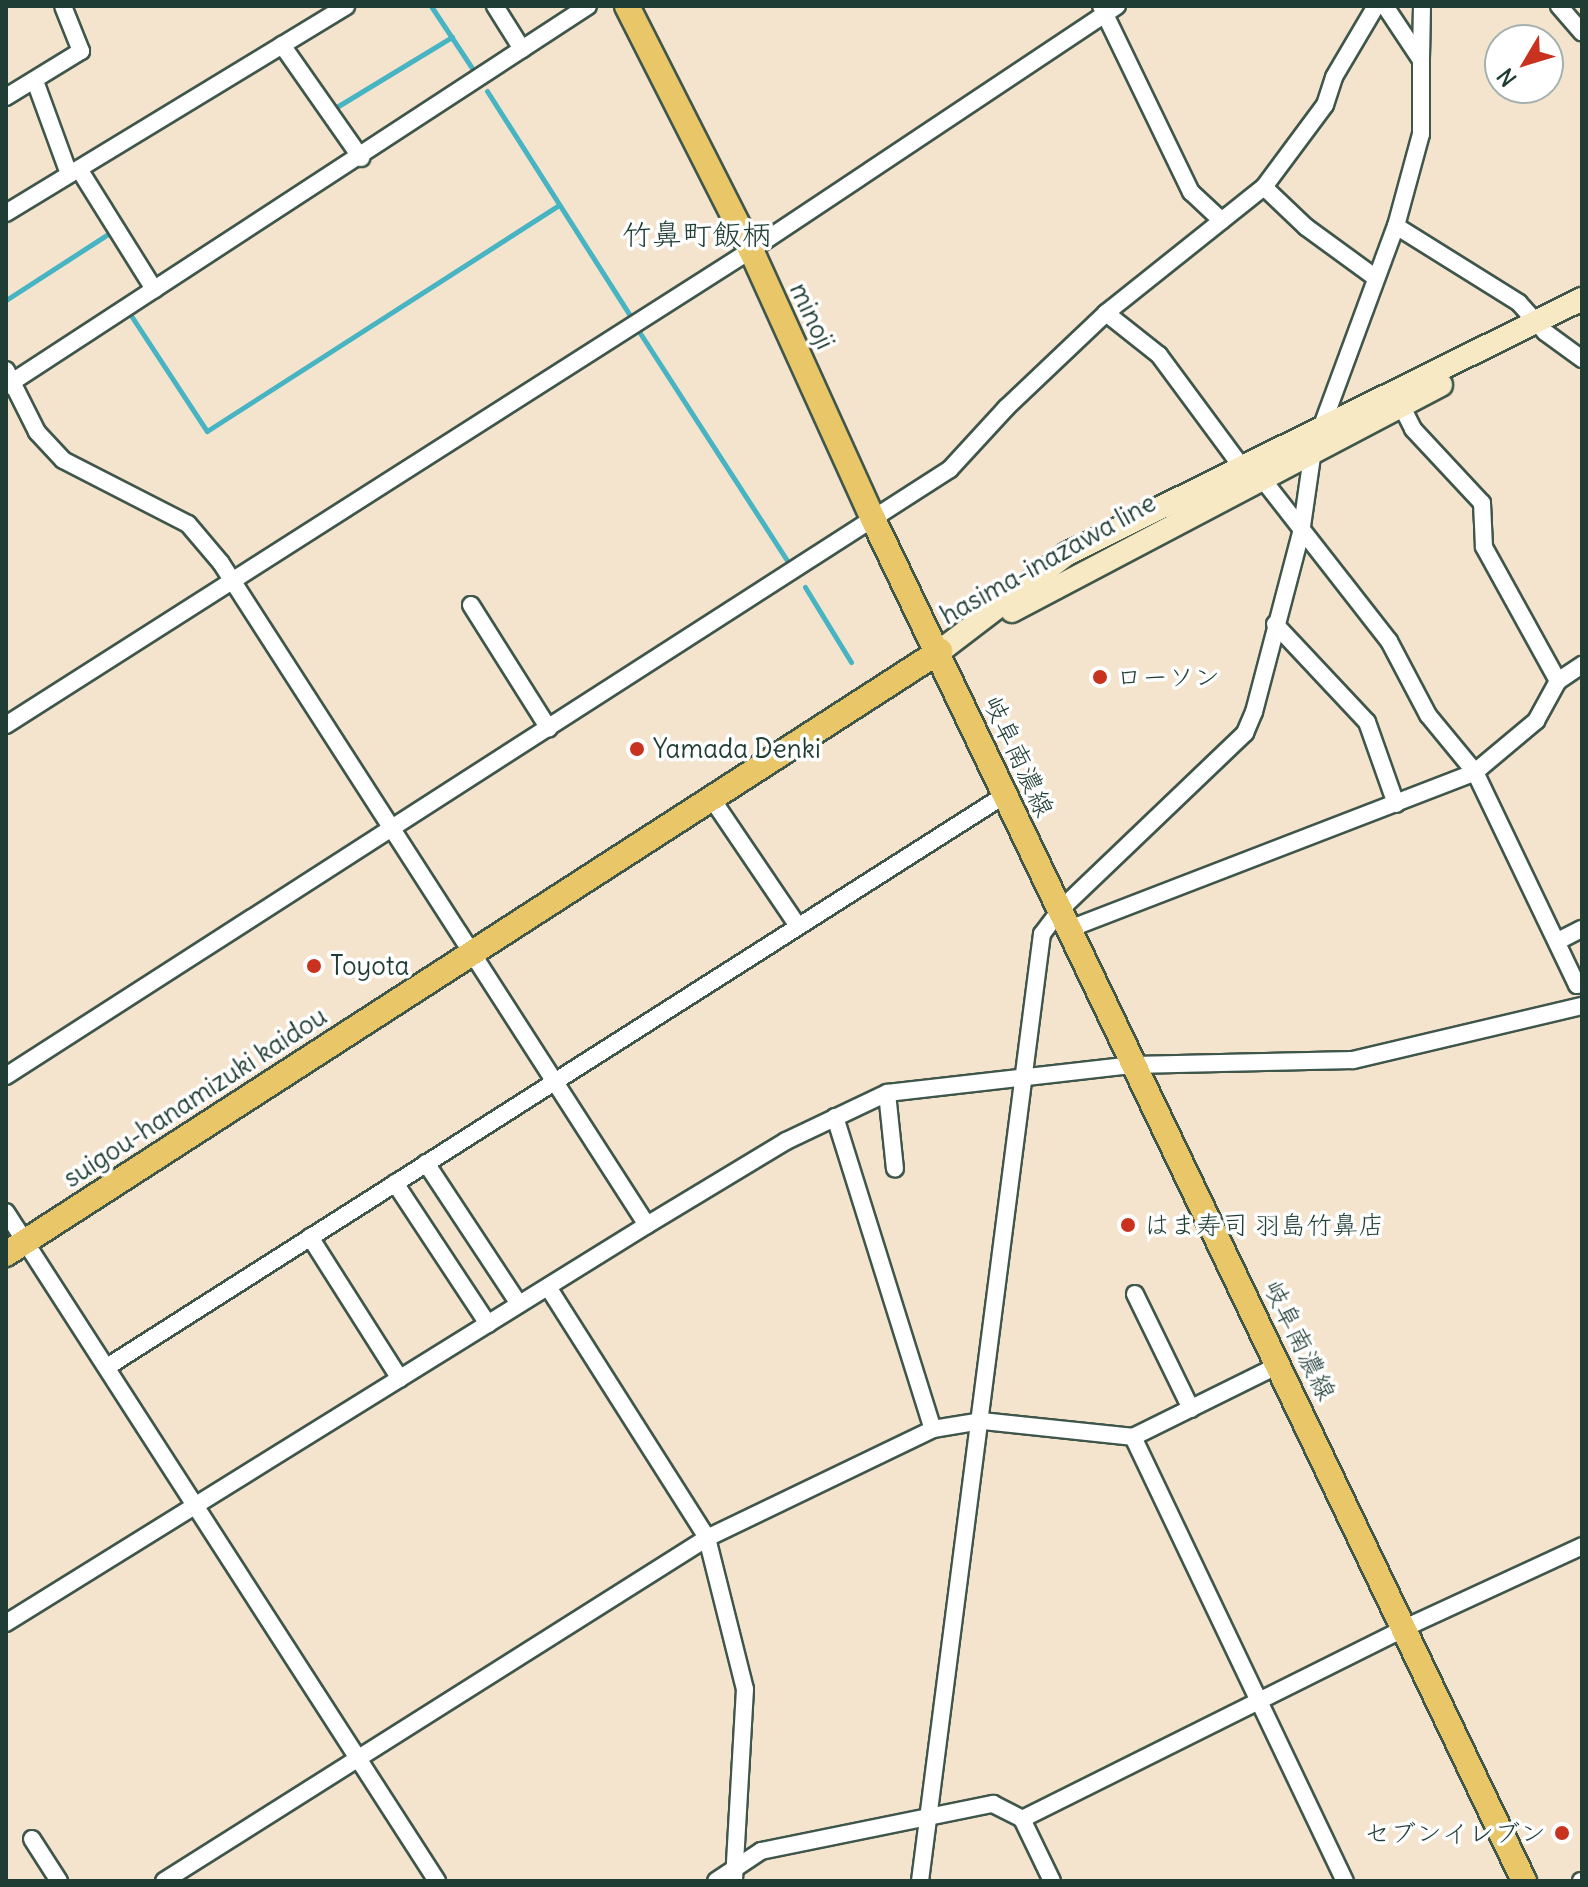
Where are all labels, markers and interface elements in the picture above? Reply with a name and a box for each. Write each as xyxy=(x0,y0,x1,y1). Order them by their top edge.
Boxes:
north arrow xyxy=(1484,24,1564,104)
text: N xyxy=(1491,63,1522,92)
district label: 竹鼻町飯柄 xyxy=(622,216,772,252)
street label: minoji xyxy=(783,278,841,354)
street label: hasima-inazawa line xyxy=(935,487,1161,631)
place label: ローソン xyxy=(1116,661,1220,693)
marker: ローソン xyxy=(1091,668,1109,686)
street label: 岐阜南濃線 xyxy=(977,690,1061,822)
place label: Yamada Denki xyxy=(653,733,821,765)
marker: Yamada Denki xyxy=(628,740,646,758)
place label: Toyota xyxy=(330,950,409,982)
marker: Toyota xyxy=(305,957,323,975)
street label: suigou-hanamizuki kaidou xyxy=(57,1000,333,1194)
place label: はま寿司 羽島竹鼻店 xyxy=(1144,1209,1384,1241)
marker: はま寿司 羽島竹鼻店 xyxy=(1119,1216,1137,1234)
street label: 岐阜南濃線 xyxy=(1257,1275,1343,1405)
place label: セブンイレブン xyxy=(1364,1817,1546,1849)
marker: セブンイレブン xyxy=(1553,1824,1571,1842)

